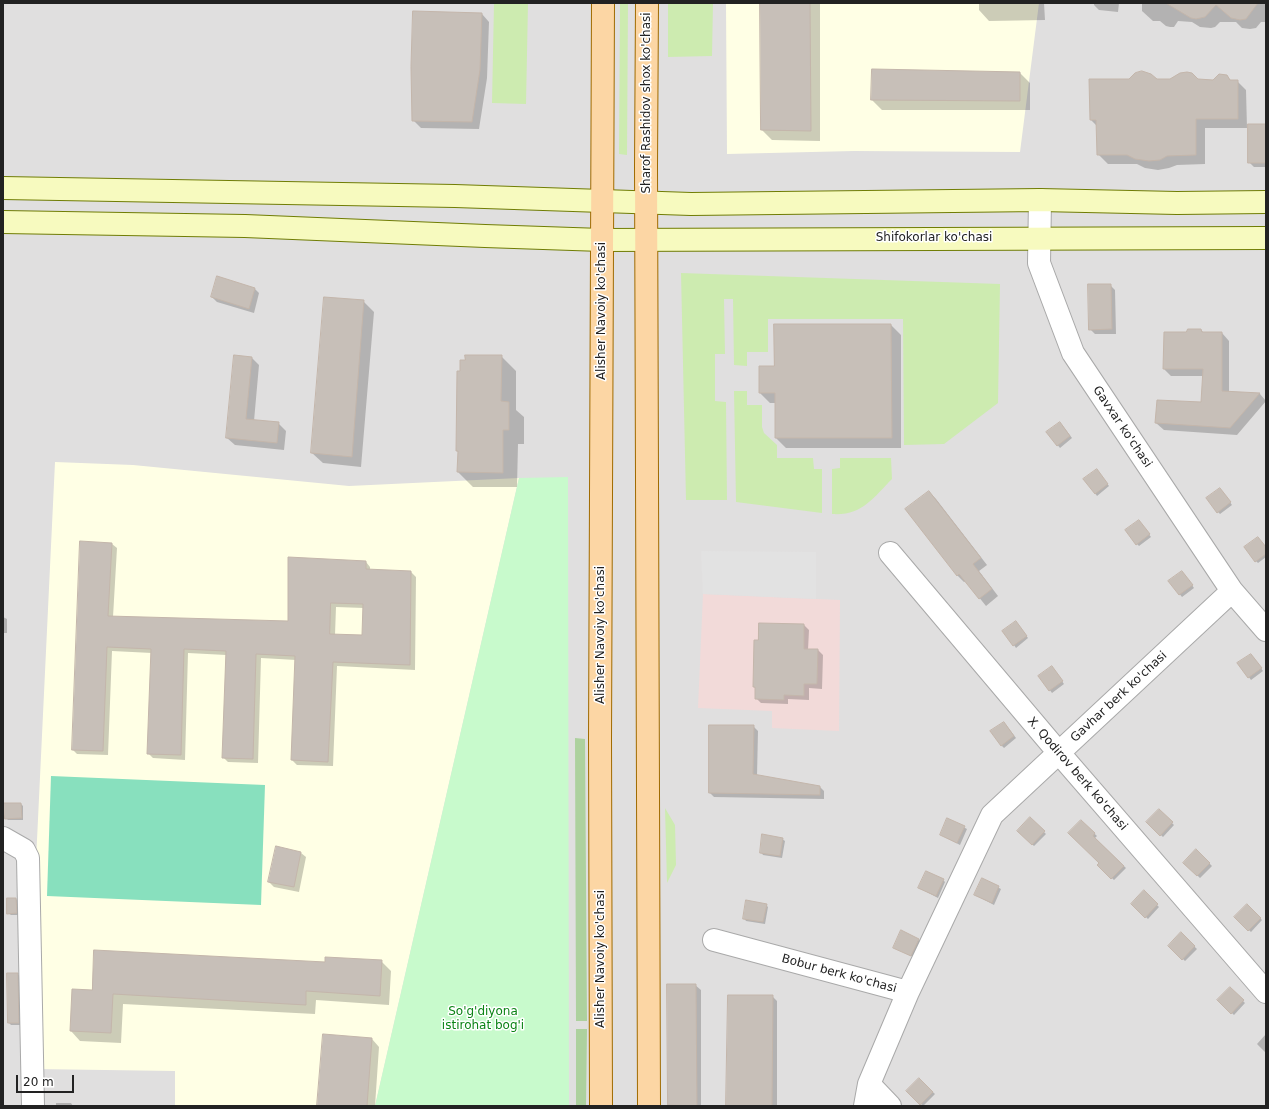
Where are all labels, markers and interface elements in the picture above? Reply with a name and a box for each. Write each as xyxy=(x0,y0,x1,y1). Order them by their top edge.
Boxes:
street label: Sharof Rashidov shox ko'chasi xyxy=(640,12,654,194)
street label: Shifokorlar ko'chasi xyxy=(876,231,992,245)
street label: Alisher Navoiy ko'chasi xyxy=(595,242,609,380)
street label: Gavxar ko'chasi xyxy=(1089,383,1155,471)
street label: Alisher Navoiy ko'chasi xyxy=(594,566,608,704)
street label: Gavhar berk ko'chasi xyxy=(1068,649,1170,745)
street label: X. Qodirov berk ko'chasi xyxy=(1024,714,1130,834)
street label: Alisher Navoiy ko'chasi xyxy=(594,890,608,1028)
street label: Bobur berk ko'chasi xyxy=(780,952,898,996)
park label: So'g'diyona istirohat bog'i xyxy=(442,1005,524,1033)
scale bar xyxy=(18,1067,76,1093)
text: 20 m xyxy=(23,1075,54,1089)

